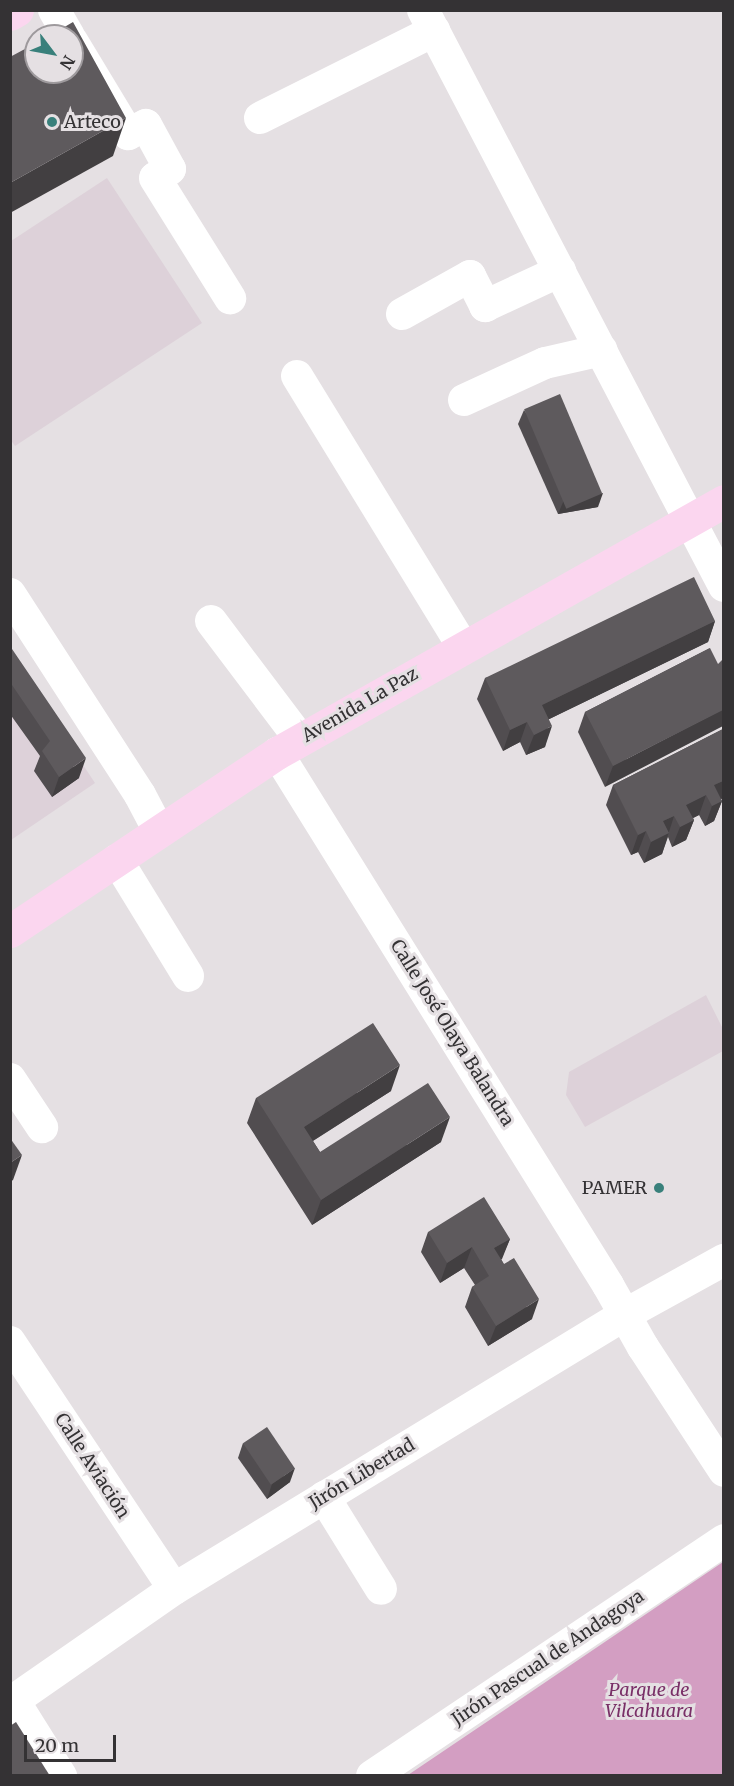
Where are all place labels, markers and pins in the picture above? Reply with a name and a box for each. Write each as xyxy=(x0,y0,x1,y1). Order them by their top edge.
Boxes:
place label: Arteco xyxy=(64,111,121,133)
marker: Arteco xyxy=(45,115,59,129)
place label: PAMER xyxy=(582,1177,647,1199)
marker: PAMER xyxy=(652,1181,666,1195)

